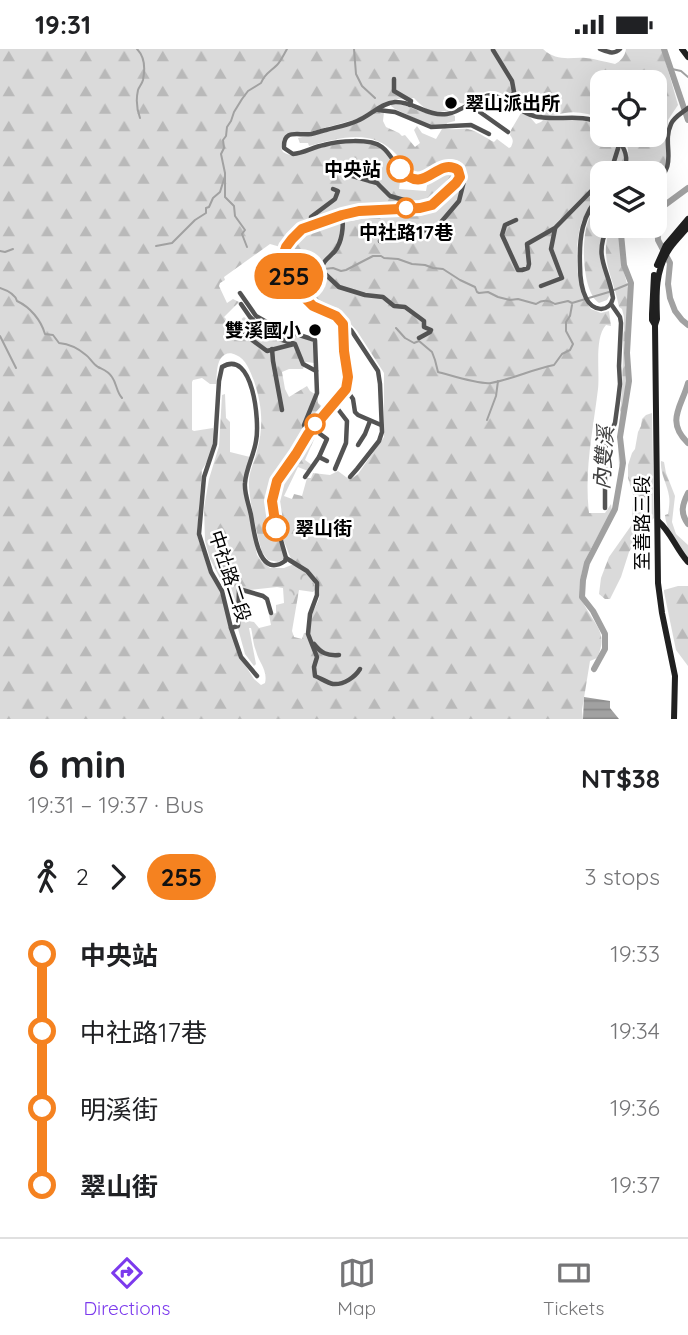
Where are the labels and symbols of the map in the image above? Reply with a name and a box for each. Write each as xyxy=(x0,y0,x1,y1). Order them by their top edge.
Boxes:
place label: 翠山派出所 xyxy=(465,91,560,115)
marker: 翠山派出所 xyxy=(443,95,459,111)
marker: 中央站 xyxy=(387,156,413,182)
place label: 中央站 xyxy=(324,157,381,181)
marker: 中社路17巷 xyxy=(396,198,416,218)
place label: 中社路17巷 xyxy=(359,220,454,244)
line badge: 255 xyxy=(249,253,329,299)
place label: 雙溪國小 xyxy=(225,318,301,342)
marker: 雙溪國小 xyxy=(307,322,323,338)
unlabelled marker xyxy=(305,414,325,434)
water label: 內雙溪 xyxy=(588,423,618,490)
street label: 至善路三段 xyxy=(630,475,654,571)
marker: 翠山街 xyxy=(263,515,289,541)
place label: 翠山街 xyxy=(295,516,352,540)
street label: 中社路二段 xyxy=(204,527,256,625)

